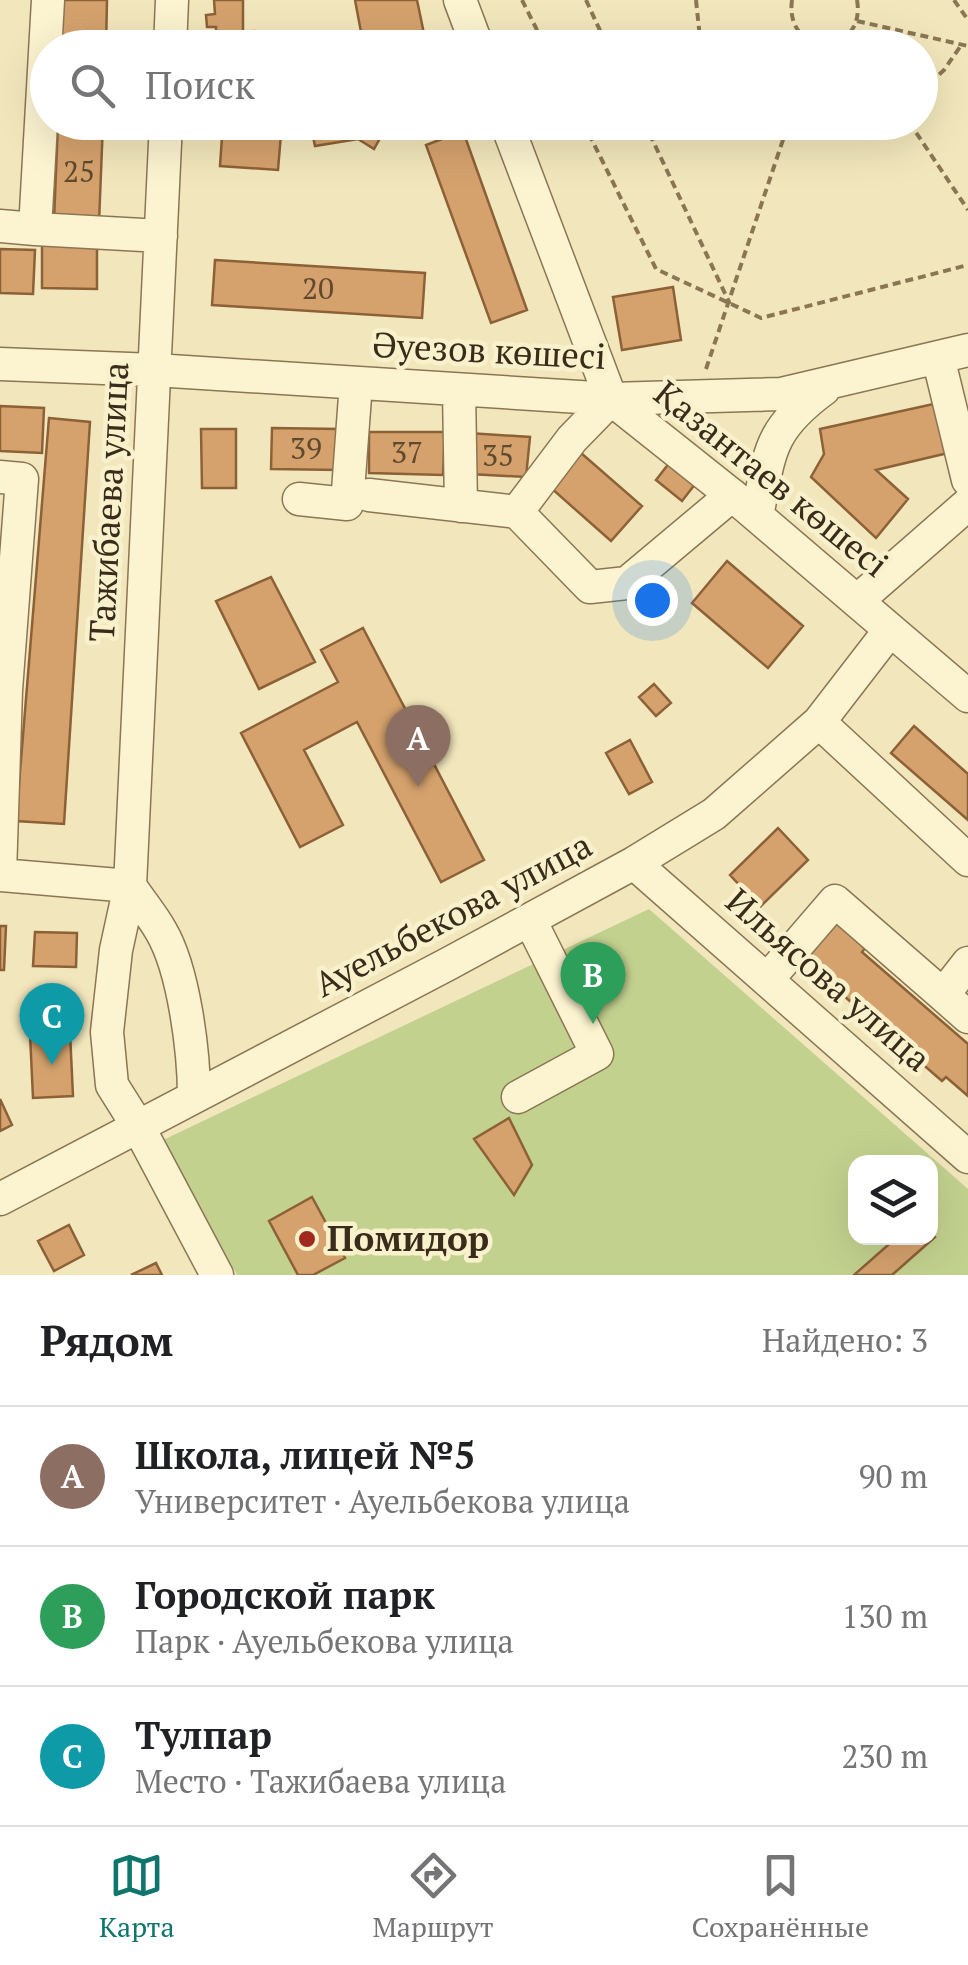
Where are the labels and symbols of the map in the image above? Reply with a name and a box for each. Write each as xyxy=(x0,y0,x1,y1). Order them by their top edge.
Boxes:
house number: 25 xyxy=(63,151,95,191)
house number: 20 xyxy=(302,268,334,308)
street label: Әуезов көшесі xyxy=(371,321,607,379)
street label: Тажибаева улица xyxy=(78,361,138,643)
street label: Қазантаев көшесі xyxy=(645,370,898,587)
house number: 39 xyxy=(290,428,322,468)
house number: 37 xyxy=(391,432,423,472)
house number: 35 xyxy=(482,435,514,475)
your location xyxy=(627,575,678,626)
pin: A xyxy=(386,704,450,787)
street label: Ауельбекова улица xyxy=(306,822,599,1007)
street label: Ильясова улица xyxy=(717,878,941,1081)
pin: B xyxy=(560,942,626,1024)
pin: C xyxy=(20,982,84,1065)
place label: Помидор xyxy=(327,1215,489,1261)
marker: Помидор xyxy=(296,1228,318,1250)

